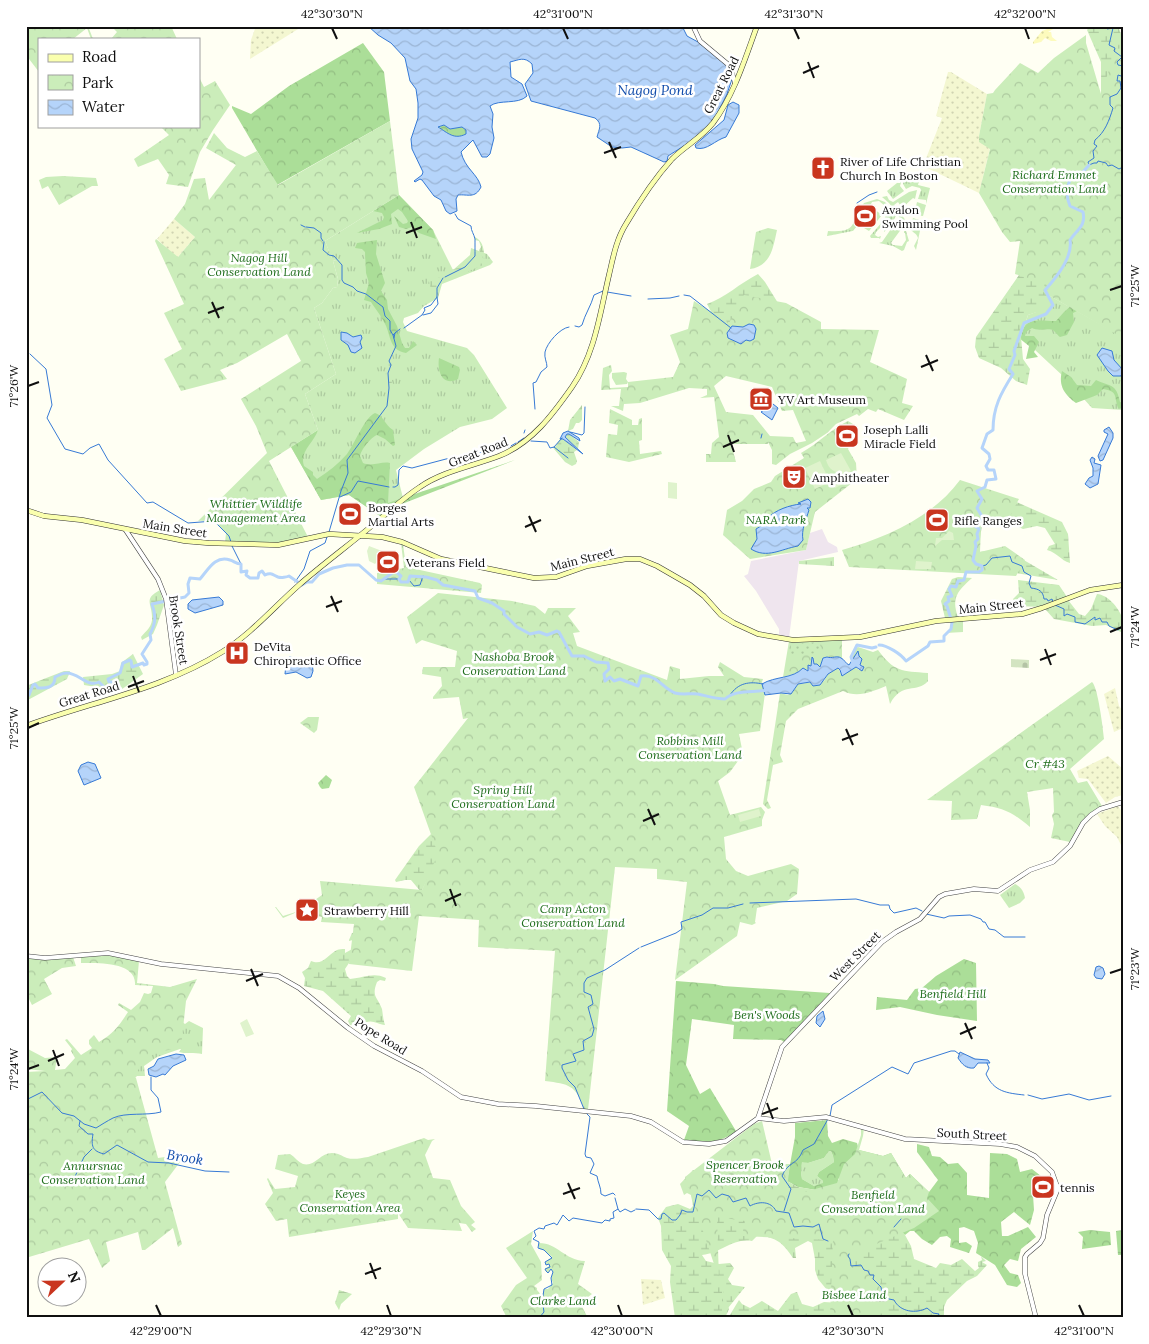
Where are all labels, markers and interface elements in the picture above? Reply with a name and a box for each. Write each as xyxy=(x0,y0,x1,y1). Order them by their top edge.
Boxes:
text: 42°30'30"N xyxy=(301,6,363,21)
text: 42°31'00"N xyxy=(533,6,593,21)
text: 42°31'30"N xyxy=(765,6,823,21)
text: 42°32'00"N xyxy=(994,6,1056,21)
legend xyxy=(38,38,200,128)
text: Road xyxy=(82,47,117,66)
street label: Great Road xyxy=(700,54,742,116)
text: Park xyxy=(82,73,113,92)
water label: Nagog Pond xyxy=(617,81,693,99)
text: Water xyxy=(82,97,125,116)
place label: River of Life Christian Church In Boston xyxy=(840,154,961,183)
church icon: River of Life Christian Church In Boston xyxy=(810,155,836,181)
park label: Richard Emmet Conservation Land xyxy=(1002,167,1106,196)
place label: Avalon Swimming Pool xyxy=(881,202,968,231)
sports icon: Avalon Swimming Pool xyxy=(852,203,878,229)
park label: Nagog Hill Conservation Land xyxy=(207,250,311,279)
text: 71°25'W xyxy=(1127,264,1142,307)
text: 71°26'W xyxy=(6,364,21,407)
museum icon: YV Art Museum xyxy=(748,386,774,412)
place label: YV Art Museum xyxy=(777,392,866,407)
place label: Joseph Lalli Miracle Field xyxy=(863,422,936,451)
sports icon: Joseph Lalli Miracle Field xyxy=(834,423,860,449)
street label: Great Road xyxy=(446,434,510,470)
theatre icon: Amphitheater xyxy=(781,464,807,490)
place label: Amphitheater xyxy=(811,470,890,485)
park label: Whittier Wildlife Management Area xyxy=(206,496,306,525)
place label: Borges Martial Arts xyxy=(368,500,435,529)
sports icon: Borges Martial Arts xyxy=(337,501,363,527)
sports icon: Rifle Ranges xyxy=(924,507,950,533)
park label: NARA Park xyxy=(746,512,806,527)
place label: Rifle Ranges xyxy=(954,513,1022,528)
street label: Main Street xyxy=(142,516,209,541)
street label: Main Street xyxy=(549,544,616,574)
sports icon: Veterans Field xyxy=(375,549,401,575)
place label: Veterans Field xyxy=(405,555,485,570)
street label: Brook Street xyxy=(166,594,192,666)
street label: Main Street xyxy=(958,595,1024,617)
text: 71°24'W xyxy=(1127,605,1142,648)
place label: DeVita Chiropractic Office xyxy=(254,639,362,668)
hospital icon: DeVita Chiropractic Office xyxy=(224,640,250,666)
park label: Nashoba Brook Conservation Land xyxy=(462,649,566,678)
street label: Great Road xyxy=(57,678,121,710)
text: 71°25'W xyxy=(6,706,21,749)
park label: Robbins Mill Conservation Land xyxy=(638,733,742,762)
park label: Cr #43 xyxy=(1025,756,1065,771)
park label: Spring Hill Conservation Land xyxy=(451,782,555,811)
place icon: Strawberry Hill xyxy=(294,897,320,923)
park label: Camp Acton Conservation Land xyxy=(521,901,625,930)
place label: Strawberry Hill xyxy=(324,903,409,918)
street label: West Street xyxy=(827,927,884,984)
text: 71°23'W xyxy=(1127,947,1142,990)
park label: Benfield Hill xyxy=(919,986,987,1001)
park label: Ben's Woods xyxy=(734,1007,800,1022)
street label: Pope Road xyxy=(352,1014,410,1058)
text: 71°24'W xyxy=(6,1047,21,1090)
street label: South Street xyxy=(937,1125,1008,1143)
water label: Brook xyxy=(165,1145,205,1169)
park label: Spencer Brook Reservation xyxy=(706,1157,784,1186)
park label: Annursnac Conservation Land xyxy=(41,1158,145,1187)
sports icon: tennis xyxy=(1030,1174,1056,1200)
place label: tennis xyxy=(1060,1180,1095,1195)
park label: Keyes Conservation Area xyxy=(299,1186,401,1215)
park label: Benfield Conservation Land xyxy=(821,1187,925,1216)
north arrow xyxy=(38,1256,88,1306)
text: N xyxy=(64,1269,84,1286)
park label: Bisbee Land xyxy=(822,1287,887,1302)
park label: Clarke Land xyxy=(530,1293,596,1308)
text: 42°29'00"N xyxy=(130,1323,192,1338)
text: 42°29'30"N xyxy=(360,1323,422,1338)
text: 42°30'00"N xyxy=(591,1323,653,1338)
text: 42°30'30"N xyxy=(822,1323,884,1338)
text: 42°31'00"N xyxy=(1054,1323,1114,1338)

